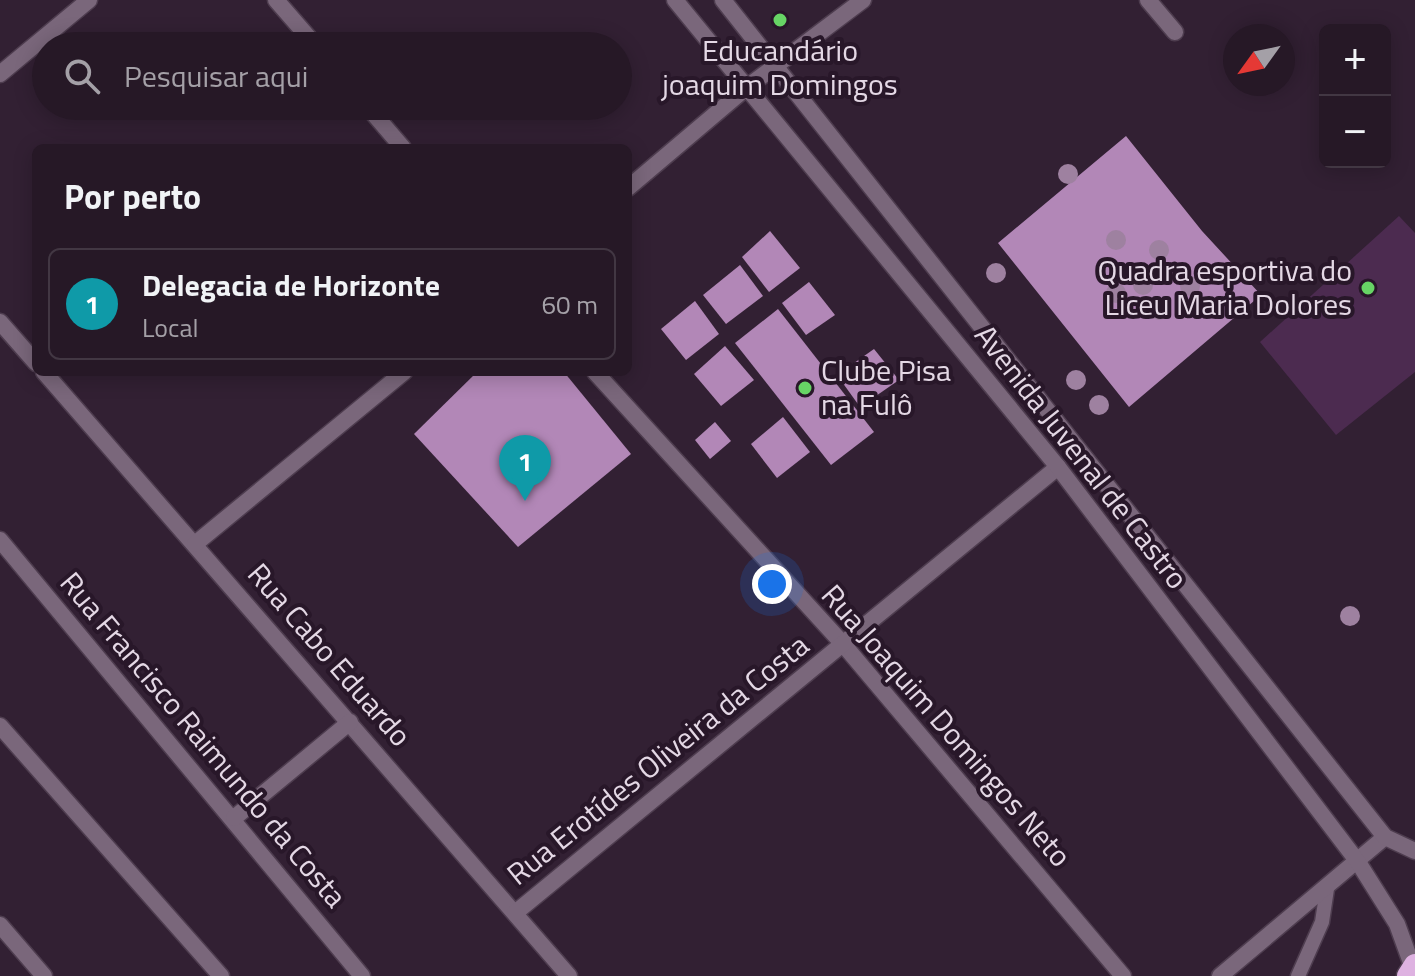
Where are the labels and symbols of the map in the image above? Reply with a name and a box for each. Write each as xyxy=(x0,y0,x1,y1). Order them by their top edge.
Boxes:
marker: Educandário joaquim Domingos xyxy=(771,11,789,29)
north arrow xyxy=(1223,24,1295,96)
place label: Educandário joaquim Domingos xyxy=(660,27,898,107)
place label: Quadra esportiva do Liceu Maria Dolores xyxy=(1098,247,1352,327)
marker: Quadra esportiva do Liceu Maria Dolores xyxy=(1359,279,1377,297)
street label: Avenida Juvenal de Castro xyxy=(964,314,1200,599)
place label: Clube Pisa na Fulô xyxy=(821,347,951,427)
marker: Clube Pisa na Fulô xyxy=(796,379,814,397)
pin: 1 xyxy=(499,435,551,501)
street label: Rua Cabo Eduardo xyxy=(237,552,423,756)
street label: Rua Francisco Raimundo da Costa xyxy=(49,561,358,917)
your location xyxy=(752,564,792,604)
street label: Rua Joaquim Domingos Neto xyxy=(811,574,1083,877)
street label: Rua Erotídes Oliveira da Costa xyxy=(496,623,818,896)

